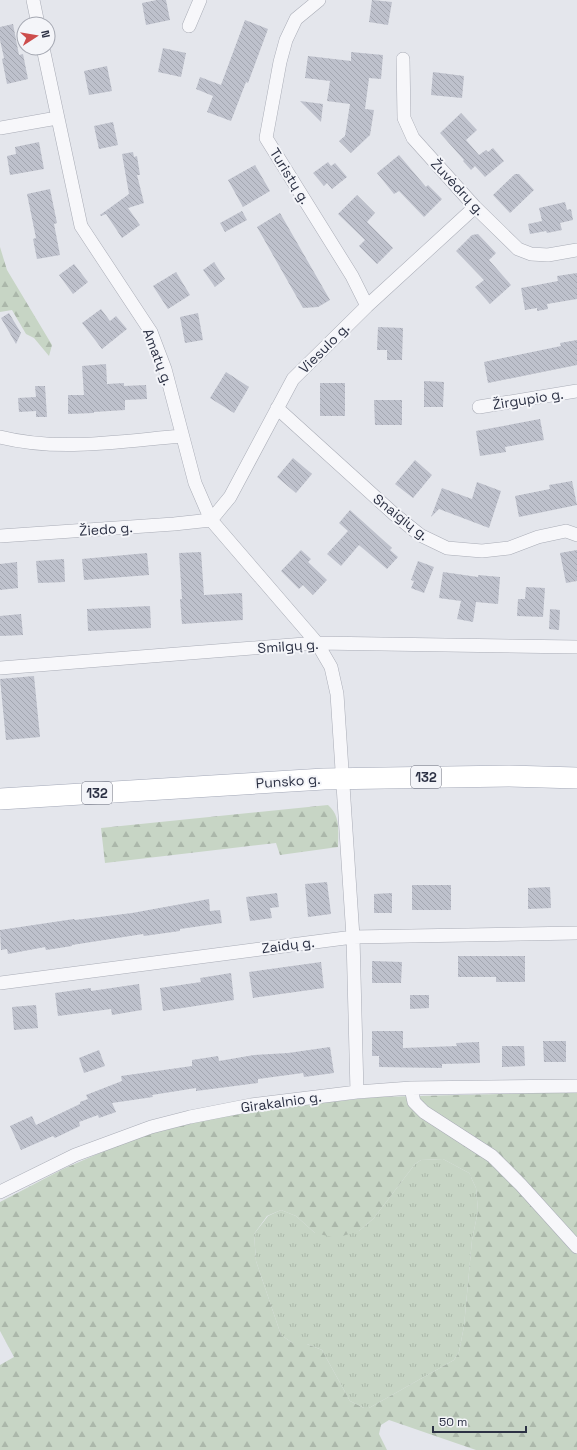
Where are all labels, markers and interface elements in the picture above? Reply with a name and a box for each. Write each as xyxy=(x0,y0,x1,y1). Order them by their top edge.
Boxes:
north arrow xyxy=(16,16,56,56)
text: N xyxy=(38,29,53,39)
street label: Turistų g. xyxy=(266,145,314,207)
street label: Žuvėdrų g. xyxy=(427,155,489,219)
street label: Viesulo g. xyxy=(295,319,353,377)
street label: Amatų g. xyxy=(139,326,177,388)
street label: Žirgupio g. xyxy=(491,385,565,413)
street label: Snaigių g. xyxy=(370,490,432,544)
street label: Žiedo g. xyxy=(79,518,133,540)
street label: Smilgų g. xyxy=(257,635,319,657)
road number: 132 xyxy=(411,766,441,788)
street label: Punsko g. xyxy=(255,770,321,792)
road number: 132 xyxy=(82,782,112,804)
street label: Zaidų g. xyxy=(260,933,316,957)
street label: Girakalnio g. xyxy=(239,1087,323,1117)
scale bar xyxy=(433,1408,526,1434)
text: 50 m xyxy=(439,1414,467,1430)

